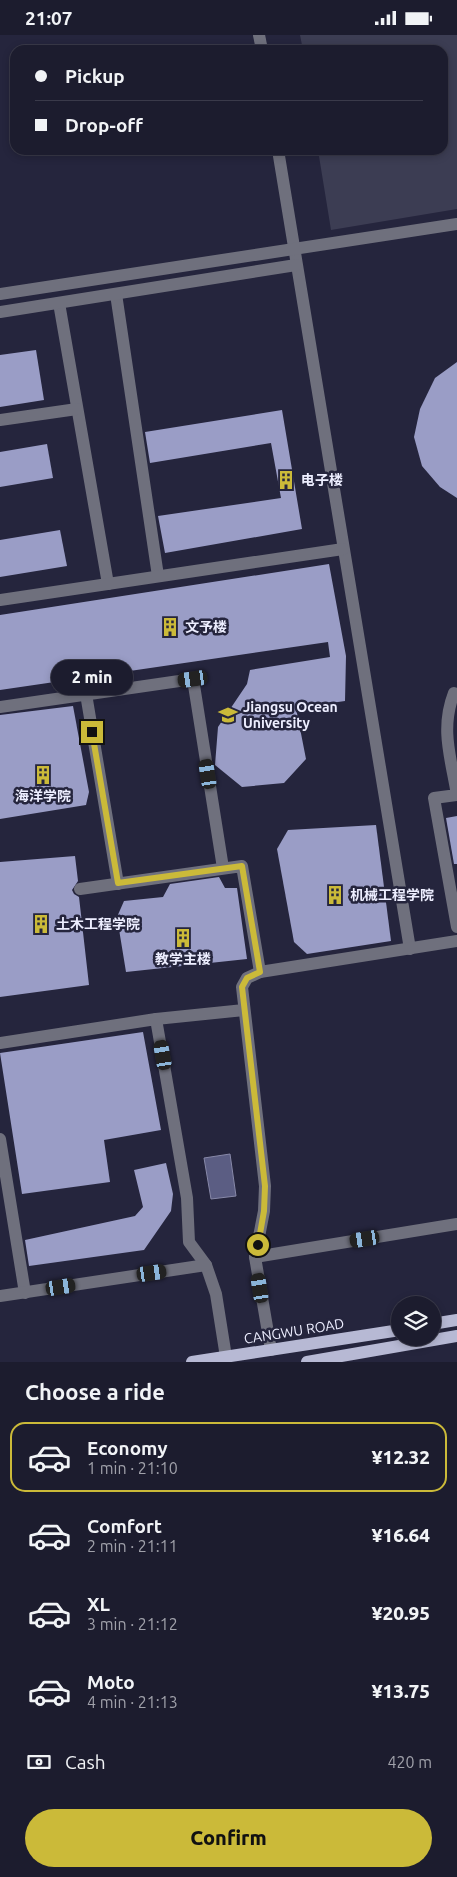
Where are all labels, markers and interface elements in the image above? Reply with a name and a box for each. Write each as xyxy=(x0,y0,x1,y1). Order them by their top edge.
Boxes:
text: 21:07 xyxy=(25,7,73,29)
text: Pickup xyxy=(65,65,125,87)
text: Drop-off xyxy=(65,114,143,136)
building icon: 电子楼 xyxy=(275,469,297,491)
place label: 电子楼 xyxy=(301,472,343,488)
building icon: 文予楼 xyxy=(159,616,181,638)
place label: 文予楼 xyxy=(185,619,227,635)
callout: 2 min xyxy=(51,659,133,695)
text: 2 min xyxy=(72,668,112,686)
car xyxy=(177,669,208,689)
place label: Jiangsu Ocean University xyxy=(243,699,338,731)
school or university icon: Jiangsu Ocean University xyxy=(217,704,239,726)
route end xyxy=(81,721,103,743)
car xyxy=(198,758,217,790)
building icon: 海洋学院 xyxy=(32,764,54,786)
place label: 海洋学院 xyxy=(15,788,71,804)
building icon: 机械工程学院 xyxy=(324,884,346,906)
place label: 机械工程学院 xyxy=(350,887,434,903)
building icon: 土木工程学院 xyxy=(30,913,52,935)
place label: 土木工程学院 xyxy=(56,916,140,932)
building icon: 教学主楼 xyxy=(172,927,194,949)
place label: 教学主楼 xyxy=(155,951,211,967)
car xyxy=(153,1039,172,1071)
car xyxy=(349,1229,380,1249)
route start xyxy=(247,1234,269,1256)
car xyxy=(136,1263,167,1283)
car xyxy=(250,1272,269,1304)
car xyxy=(45,1277,76,1297)
map controls xyxy=(391,1296,441,1346)
button: layers xyxy=(391,1296,441,1346)
street label: CANGWU ROAD xyxy=(243,1315,345,1347)
text: Choose a ride xyxy=(25,1379,165,1404)
icon: car xyxy=(27,1435,72,1480)
text: Economy xyxy=(87,1437,168,1459)
text: ¥12.32 xyxy=(372,1446,430,1468)
text: 1 min · 21:10 xyxy=(87,1459,178,1477)
icon: car xyxy=(27,1513,72,1558)
text: Comfort xyxy=(87,1515,162,1537)
text: ¥16.64 xyxy=(372,1524,430,1546)
text: 2 min · 21:11 xyxy=(87,1537,178,1555)
icon: car xyxy=(27,1591,72,1636)
text: XL xyxy=(87,1593,110,1615)
text: ¥20.95 xyxy=(372,1602,430,1624)
text: 3 min · 21:12 xyxy=(87,1615,178,1633)
icon: car xyxy=(27,1669,72,1714)
text: Moto xyxy=(87,1671,135,1693)
text: ¥13.75 xyxy=(372,1680,430,1702)
text: 4 min · 21:13 xyxy=(87,1693,178,1711)
icon: cash xyxy=(25,1748,53,1776)
text: Cash xyxy=(65,1751,106,1773)
text: 420 m xyxy=(387,1753,432,1771)
button: Confirm xyxy=(25,1809,432,1867)

